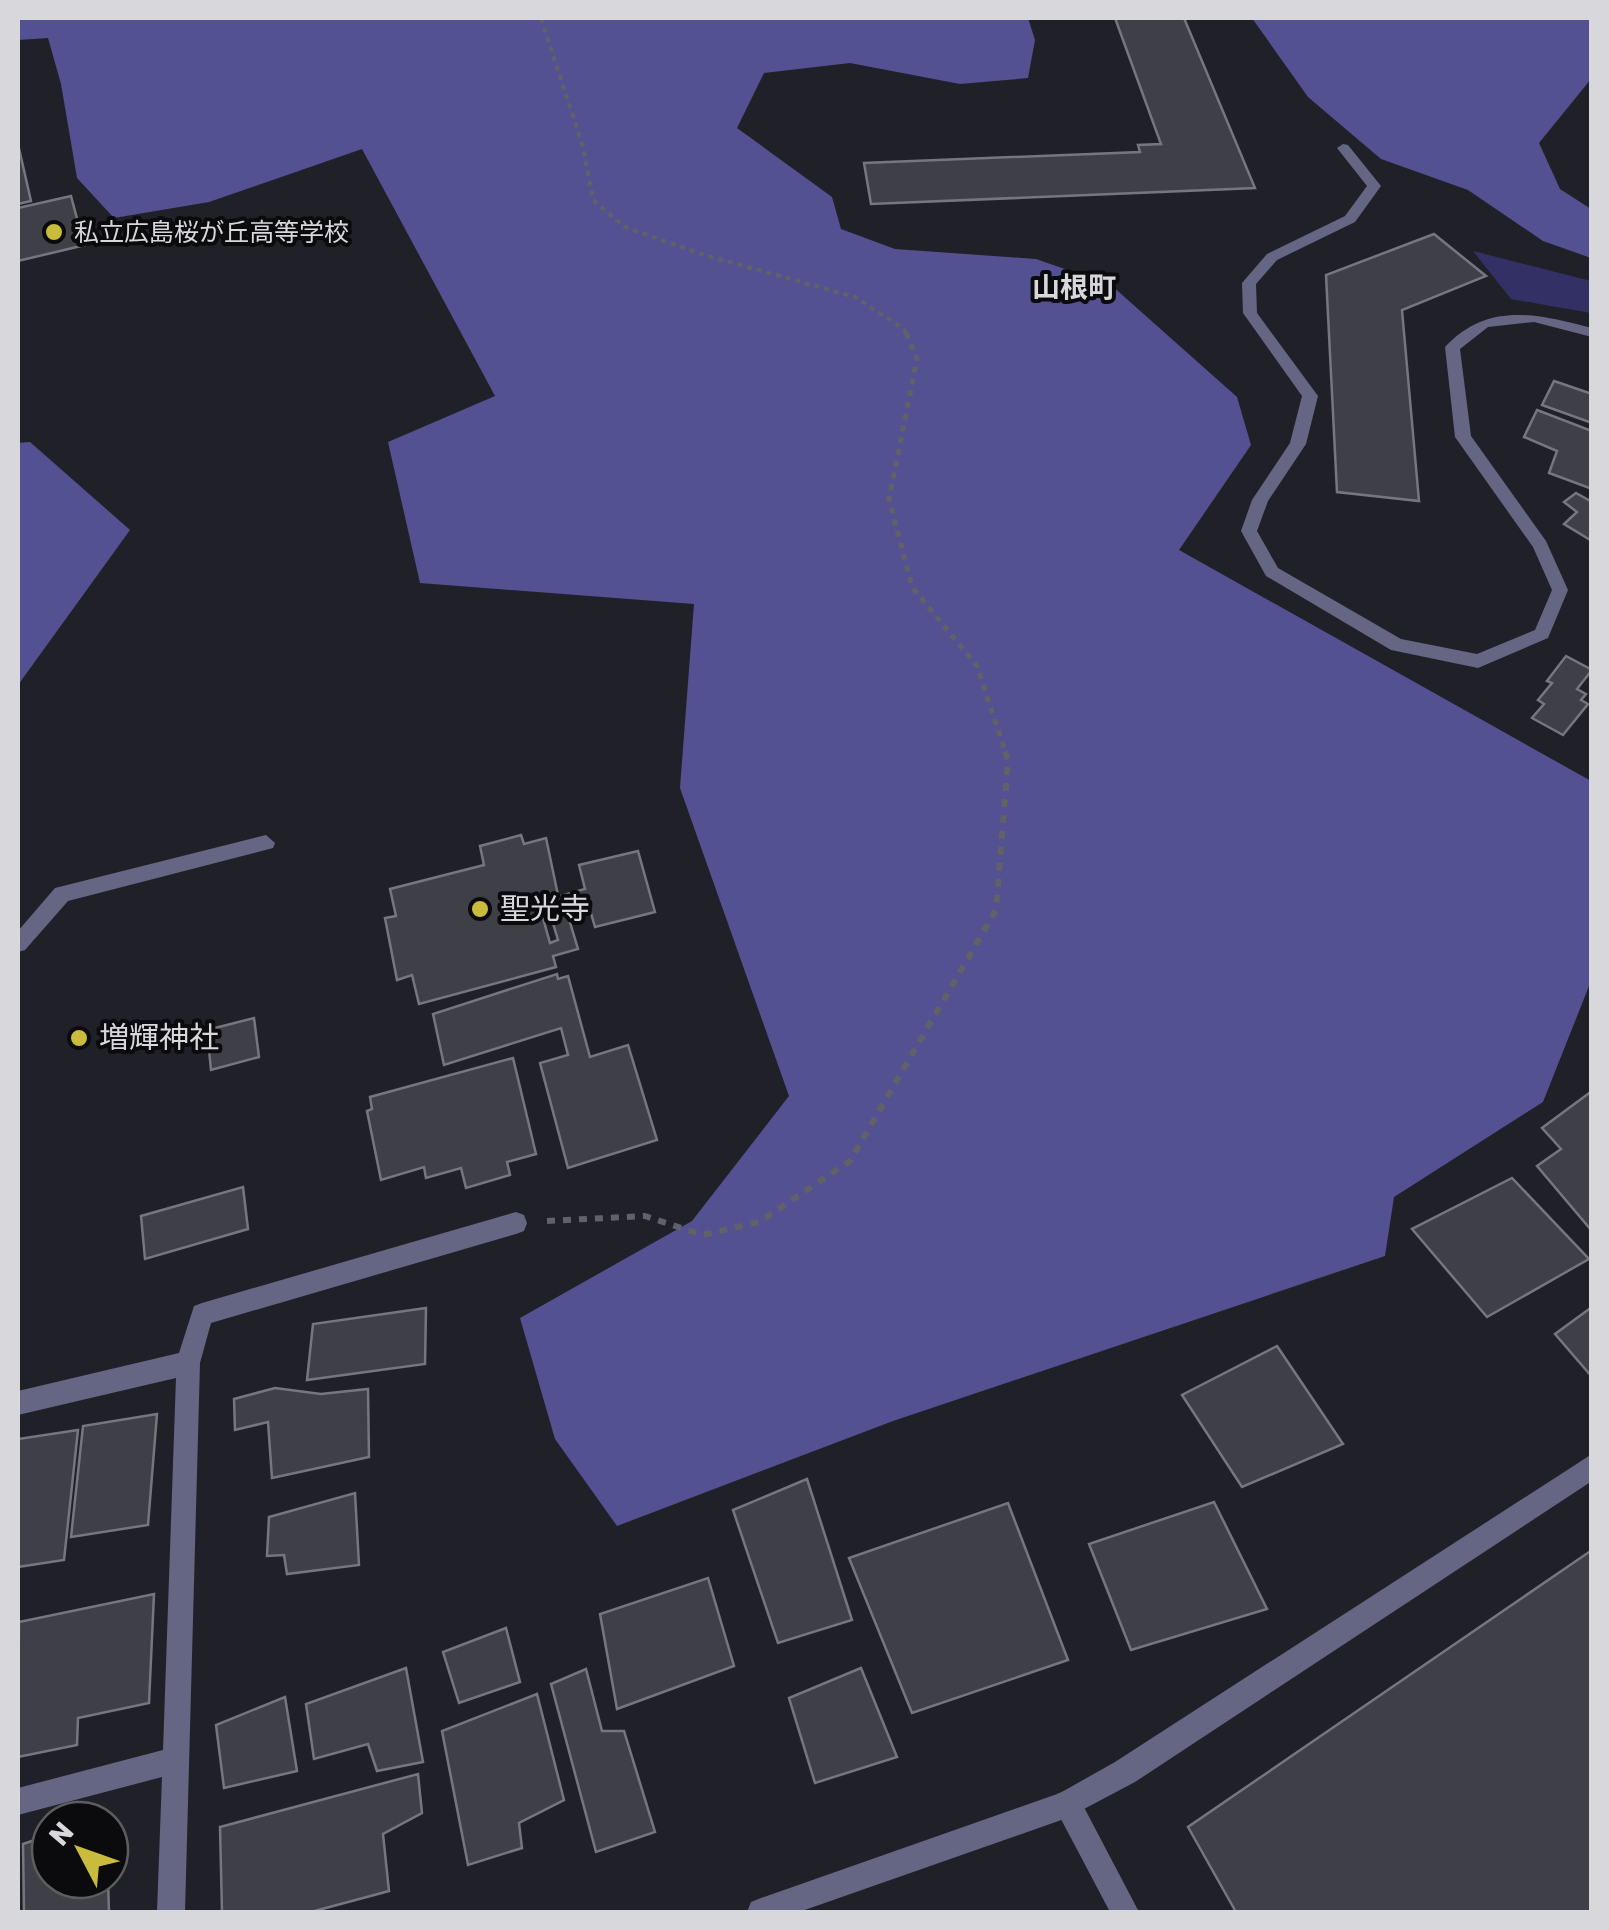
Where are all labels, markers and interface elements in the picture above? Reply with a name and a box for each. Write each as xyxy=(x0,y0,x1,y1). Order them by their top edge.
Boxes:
place label: 私立広島桜が丘高等学校 xyxy=(74,218,349,247)
marker: 私立広島桜が丘高等学校 xyxy=(43,221,65,243)
district label: 山根町 xyxy=(1032,271,1116,304)
place label: 聖光寺 xyxy=(500,891,590,927)
marker: 聖光寺 xyxy=(469,898,491,920)
place label: 増輝神社 xyxy=(99,1020,219,1056)
marker: 増輝神社 xyxy=(68,1027,90,1049)
north arrow xyxy=(30,1800,130,1900)
text: N xyxy=(42,1816,81,1852)

